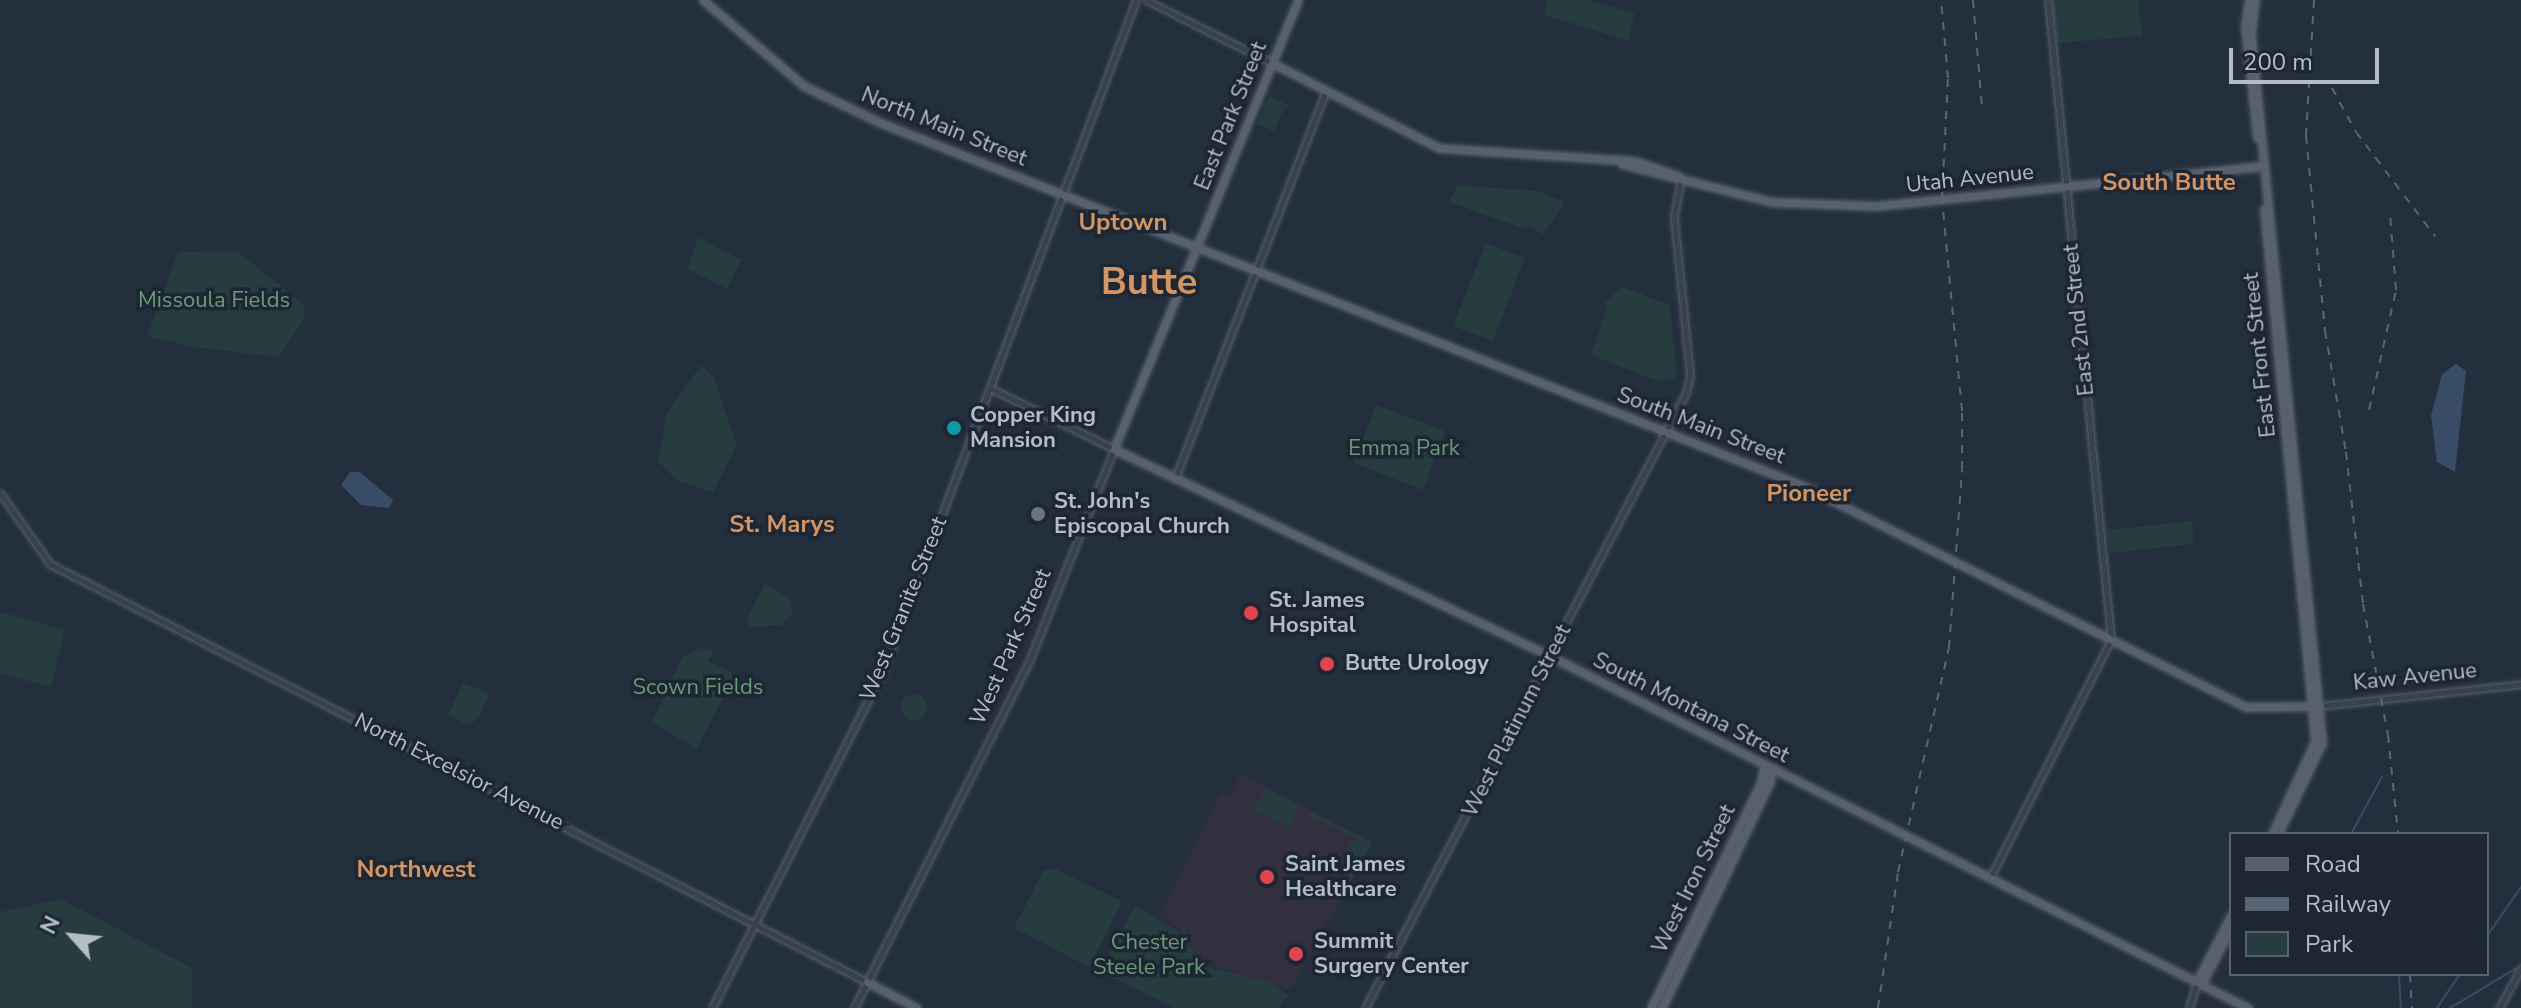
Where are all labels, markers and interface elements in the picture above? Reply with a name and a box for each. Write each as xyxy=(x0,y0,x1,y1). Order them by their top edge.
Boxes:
scale bar xyxy=(2233,32,2383,82)
street label: East Park Street xyxy=(1189,38,1273,194)
text: 200 m xyxy=(2243,46,2313,78)
street label: North Main Street xyxy=(857,82,1031,172)
street label: Utah Avenue xyxy=(1905,159,2035,199)
district label: South Butte xyxy=(2102,169,2236,197)
district label: Uptown xyxy=(1078,209,1168,237)
street label: East 2nd Street xyxy=(2058,243,2100,397)
district label: Butte xyxy=(1101,259,1197,305)
street label: East Front Street xyxy=(2238,271,2282,439)
park label: Missoula Fields xyxy=(138,288,290,314)
street label: South Main Street xyxy=(1613,382,1789,470)
place label: Copper King Mansion xyxy=(970,402,1096,454)
marker: Copper King Mansion xyxy=(945,419,963,437)
park label: Emma Park xyxy=(1348,436,1460,462)
district label: Pioneer xyxy=(1766,480,1852,508)
place label: St. John's Episcopal Church xyxy=(1054,488,1230,540)
marker: St. John's Episcopal Church xyxy=(1029,505,1047,523)
district label: St. Marys xyxy=(729,511,835,539)
street label: West Granite Street xyxy=(855,513,953,705)
street label: West Park Street xyxy=(965,565,1057,729)
place label: St. James Hospital xyxy=(1269,587,1365,638)
marker: St. James Hospital xyxy=(1240,602,1262,624)
street label: West Platinum Street xyxy=(1457,620,1577,822)
street label: South Montana Street xyxy=(1588,647,1794,769)
place label: Butte Urology xyxy=(1345,651,1489,677)
marker: Butte Urology xyxy=(1316,653,1338,675)
street label: Kaw Avenue xyxy=(2352,657,2478,697)
park label: Scown Fields xyxy=(633,675,763,701)
street label: North Excelsior Avenue xyxy=(350,708,568,836)
street label: West Iron Street xyxy=(1647,800,1741,958)
legend xyxy=(2229,832,2489,976)
text: Road xyxy=(2305,848,2361,880)
place label: Saint James Healthcare xyxy=(1285,851,1406,902)
district label: Northwest xyxy=(356,856,476,884)
marker: Saint James Healthcare xyxy=(1256,866,1278,888)
text: Railway xyxy=(2305,888,2391,920)
north arrow xyxy=(32,896,112,976)
text: N xyxy=(34,911,68,939)
place label: Summit Surgery Center xyxy=(1314,928,1469,980)
text: Park xyxy=(2305,928,2353,960)
park label: Chester Steele Park xyxy=(1093,929,1205,980)
marker: Summit Surgery Center xyxy=(1285,943,1307,965)

